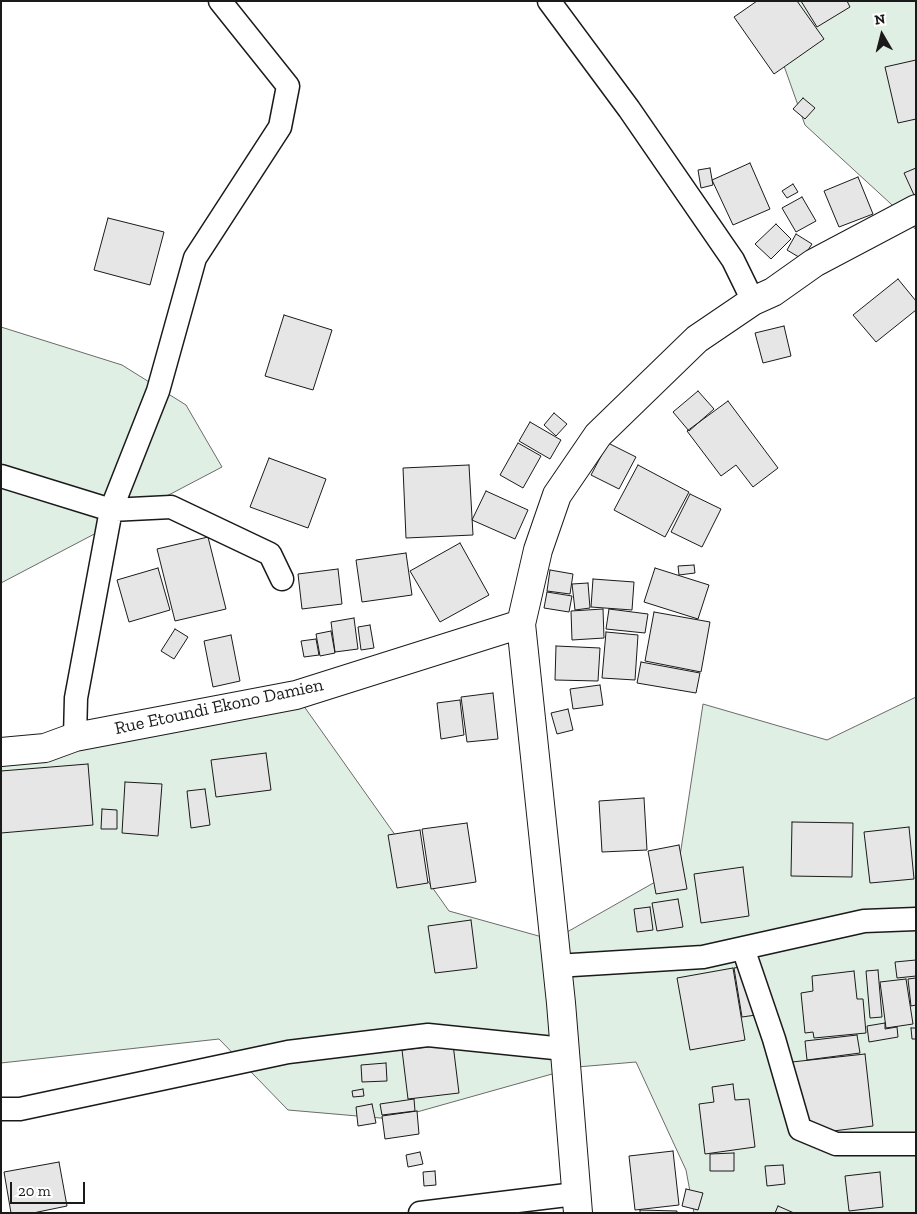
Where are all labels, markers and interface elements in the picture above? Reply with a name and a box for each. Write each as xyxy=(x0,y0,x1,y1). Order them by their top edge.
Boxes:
north arrow xyxy=(857,10,907,60)
text: N xyxy=(873,10,886,29)
street label: Rue Etoundi Ekono Damien xyxy=(113,674,325,740)
scale bar xyxy=(12,1172,88,1204)
text: 20 m xyxy=(18,1182,51,1200)

